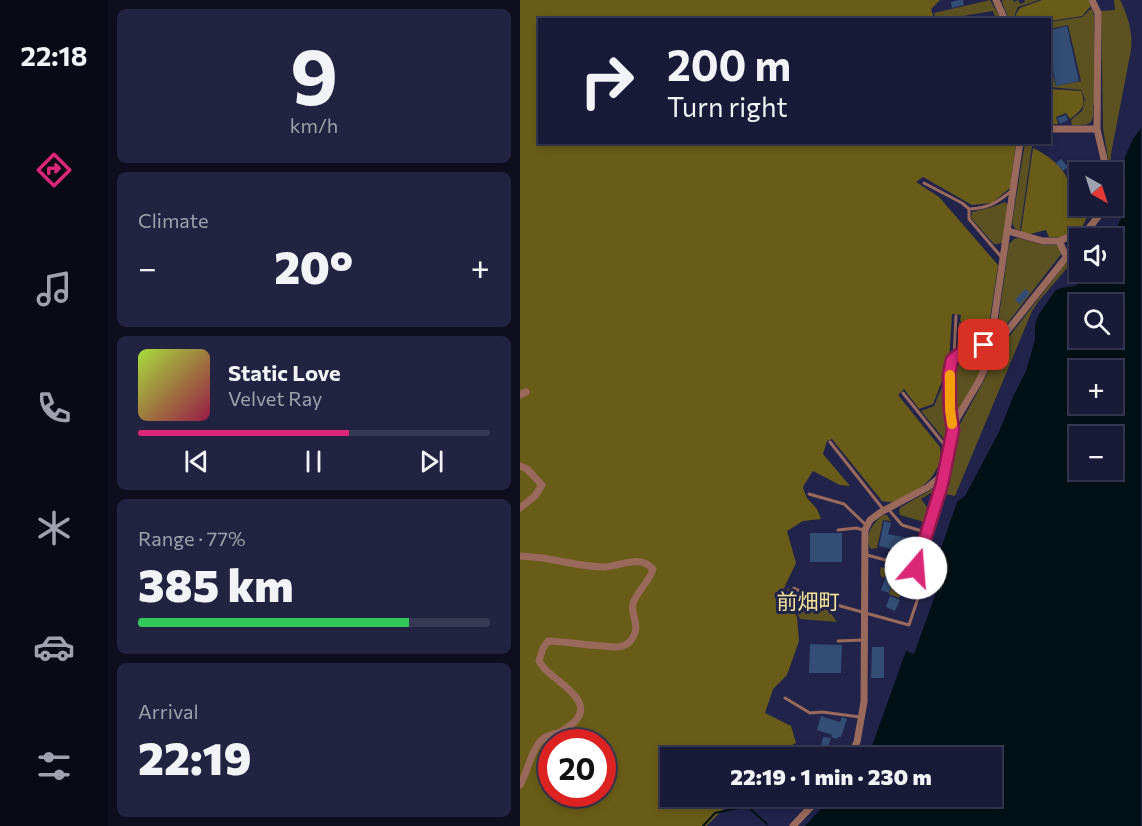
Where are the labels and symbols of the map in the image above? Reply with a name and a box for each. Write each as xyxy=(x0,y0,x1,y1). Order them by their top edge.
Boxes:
north arrow xyxy=(1069,162,1123,216)
pin xyxy=(958,319,1009,370)
position arrow xyxy=(884,536,948,600)
district label: 前畑町 xyxy=(777,588,840,613)
speed limit sign: 20 xyxy=(538,729,616,807)

